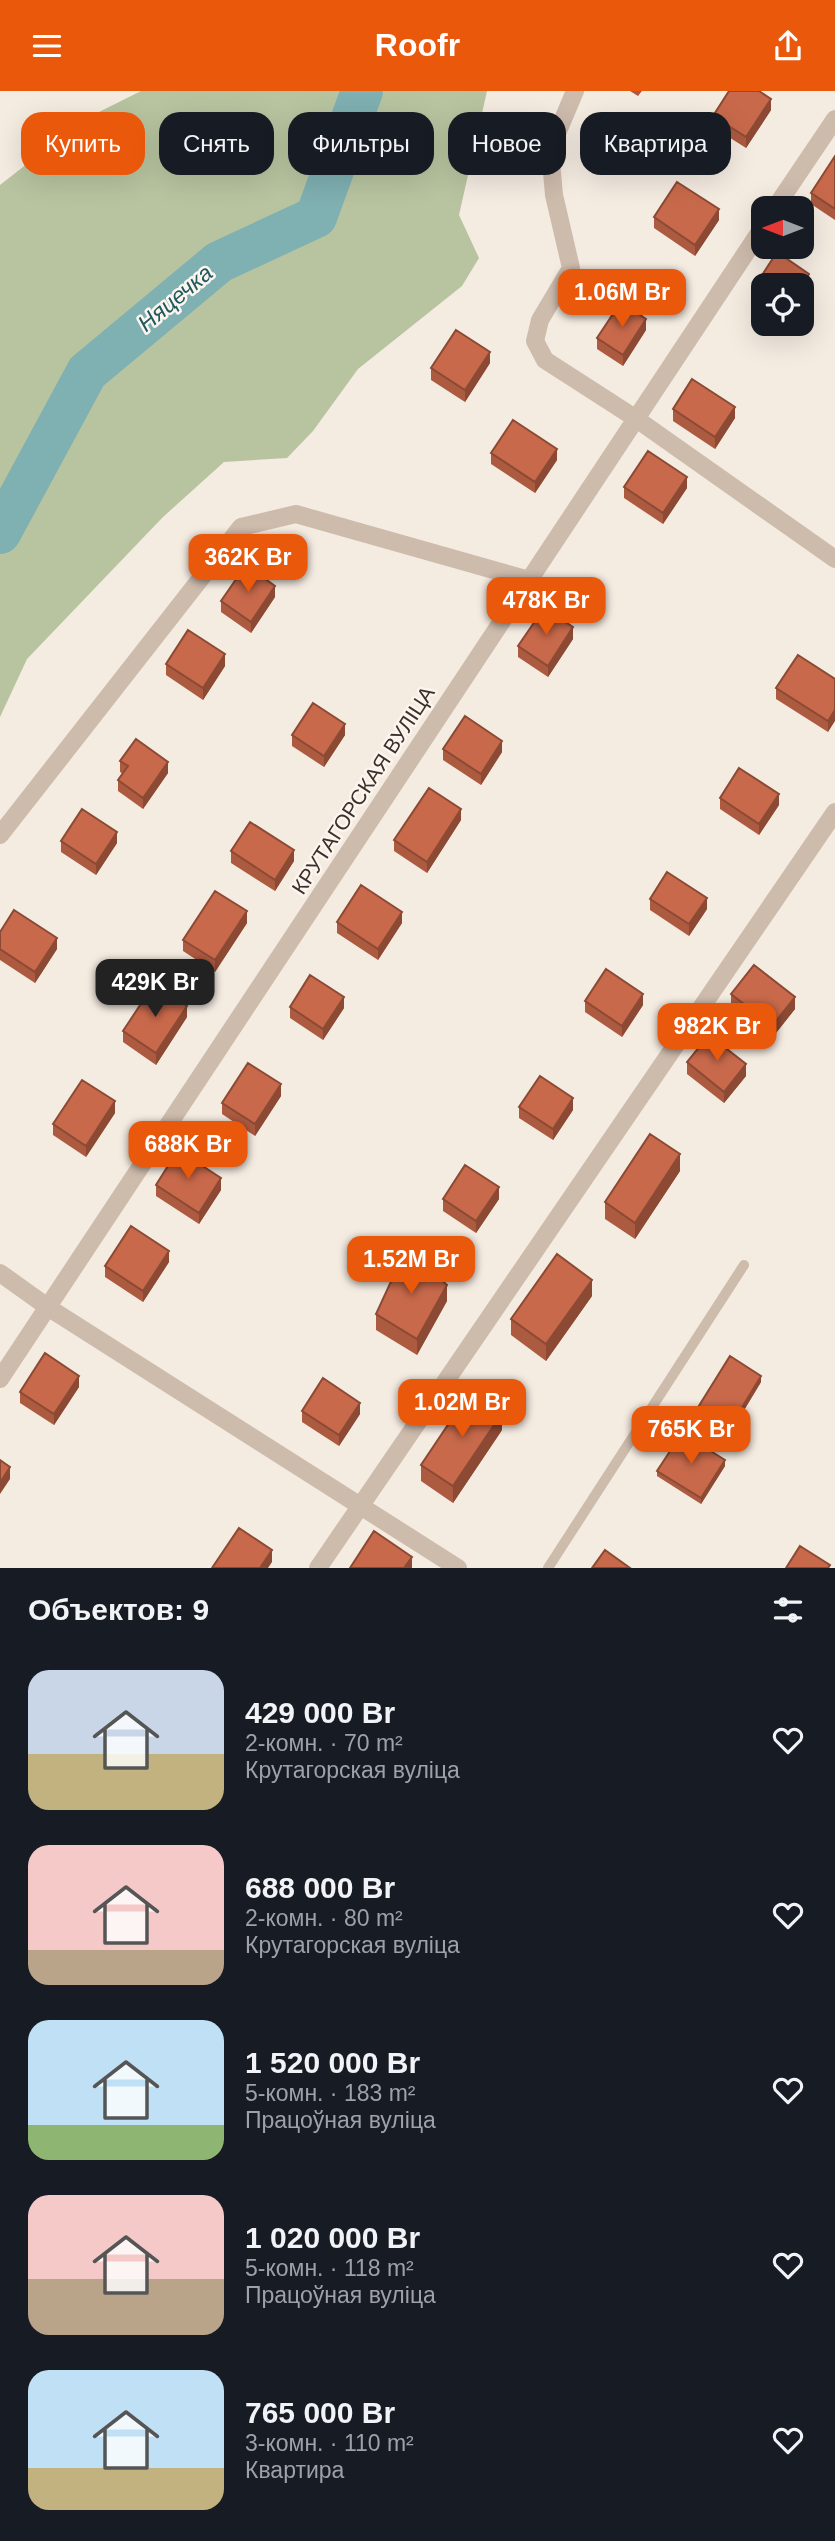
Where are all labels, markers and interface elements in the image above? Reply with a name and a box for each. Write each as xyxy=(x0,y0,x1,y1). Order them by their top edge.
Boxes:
icon: menu xyxy=(28,27,66,65)
text: Roofr xyxy=(375,27,460,63)
icon: share xyxy=(769,27,807,65)
chip: Купить xyxy=(21,112,145,175)
chip: Снять xyxy=(159,112,274,175)
chip: Фильтры xyxy=(288,112,434,175)
chip: Новое xyxy=(448,112,566,175)
chip: Квартира xyxy=(580,112,731,175)
north arrow xyxy=(751,196,814,259)
map controls xyxy=(751,196,814,336)
water label: Няцечка xyxy=(133,259,217,337)
pin: 1.06M Br xyxy=(550,269,694,329)
button: locate xyxy=(751,273,814,336)
text: 1.06M Br xyxy=(574,279,670,305)
pin: 362K Br xyxy=(183,535,313,594)
text: 362K Br xyxy=(205,544,291,570)
pin: 478K Br xyxy=(481,577,611,637)
text: 478K Br xyxy=(503,587,589,613)
street label: КРУТАГОРСКАЯ ВУЛІЦА xyxy=(287,682,439,898)
pin: 429K Br xyxy=(90,960,220,1019)
text: 429K Br xyxy=(112,969,198,995)
pin: 982K Br xyxy=(652,1003,782,1063)
text: 982K Br xyxy=(674,1013,760,1039)
pin: 688K Br xyxy=(123,1121,253,1181)
text: 688K Br xyxy=(145,1131,231,1157)
pin: 1.52M Br xyxy=(339,1237,483,1296)
text: 1.52M Br xyxy=(363,1246,459,1272)
pin: 1.02M Br xyxy=(390,1379,534,1439)
text: 1.02M Br xyxy=(414,1389,510,1415)
pin: 765K Br xyxy=(626,1407,756,1466)
text: 765K Br xyxy=(648,1416,734,1442)
icon: filters xyxy=(769,1591,807,1629)
text: Объектов: 9 xyxy=(28,1593,209,1626)
text: 429 000 Br xyxy=(245,1696,395,1729)
icon: home xyxy=(84,1698,168,1782)
icon: heart xyxy=(769,1721,807,1759)
text: 2-комн. · 70 m² xyxy=(245,1730,403,1756)
text: Крутагорская вуліца xyxy=(245,1757,460,1783)
text: 688 000 Br xyxy=(245,1871,395,1904)
icon: home xyxy=(84,1873,168,1957)
icon: heart xyxy=(769,1896,807,1934)
text: 2-комн. · 80 m² xyxy=(245,1905,403,1931)
text: Крутагорская вуліца xyxy=(245,1932,460,1958)
text: 1 520 000 Br xyxy=(245,2046,420,2079)
icon: home xyxy=(84,2048,168,2132)
icon: heart xyxy=(769,2071,807,2109)
text: 5-комн. · 183 m² xyxy=(245,2080,416,2106)
text: Працоўная вуліца xyxy=(245,2107,436,2133)
text: 1 020 000 Br xyxy=(245,2221,420,2254)
icon: home xyxy=(84,2223,168,2307)
icon: heart xyxy=(769,2246,807,2284)
text: 5-комн. · 118 m² xyxy=(245,2255,414,2281)
text: Працоўная вуліца xyxy=(245,2282,436,2308)
text: 765 000 Br xyxy=(245,2396,395,2429)
icon: home xyxy=(84,2398,168,2482)
icon: heart xyxy=(769,2421,807,2459)
text: 3-комн. · 110 m² xyxy=(245,2430,414,2456)
text: Квартира xyxy=(245,2457,344,2483)

